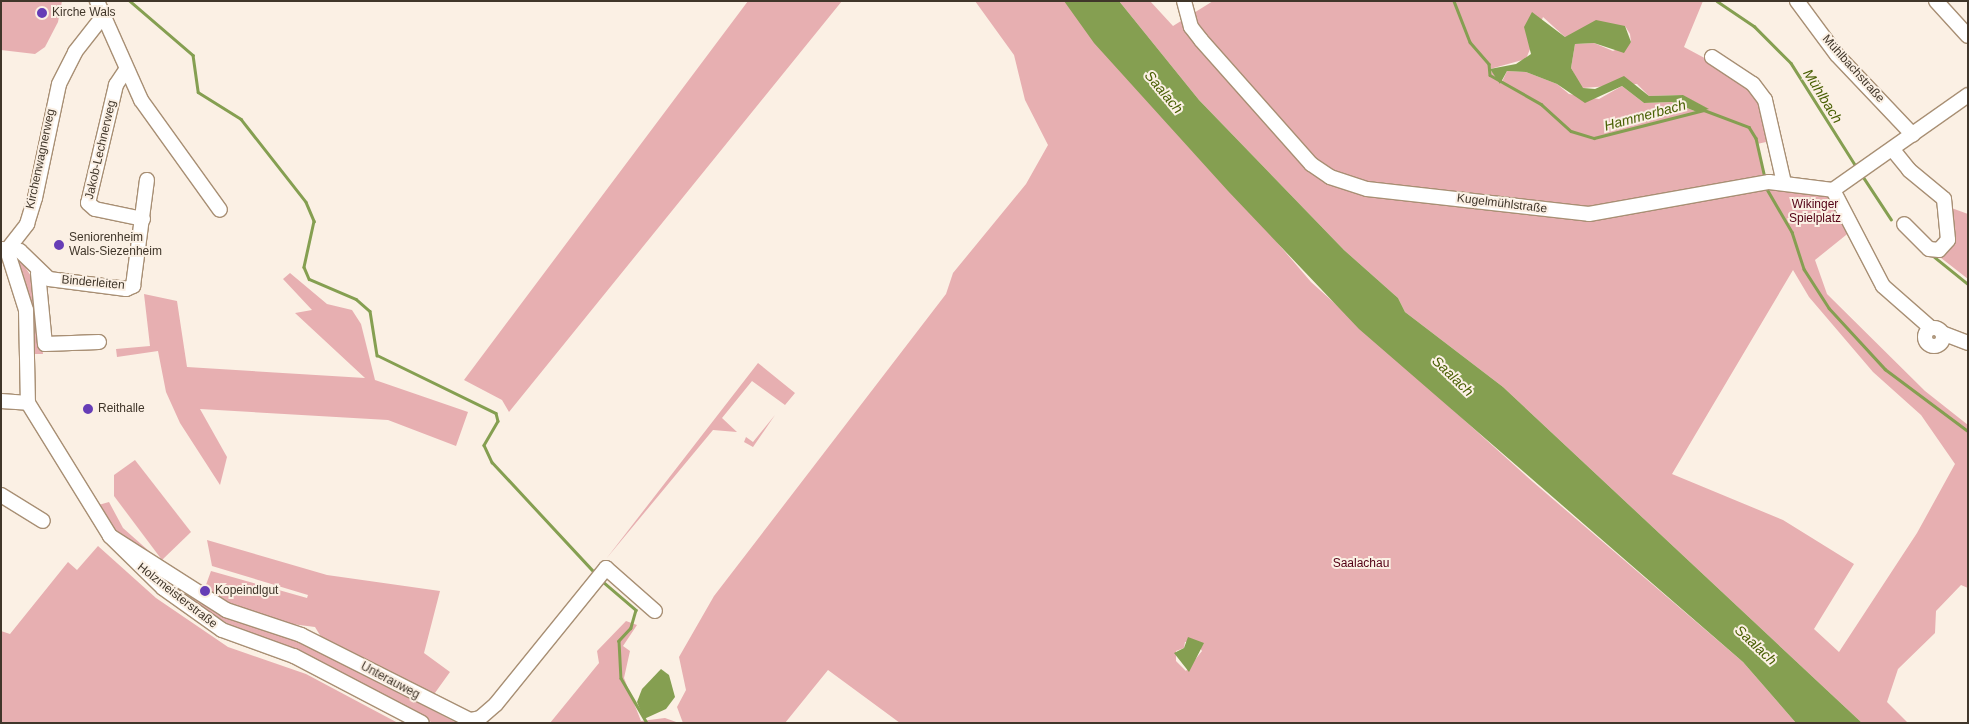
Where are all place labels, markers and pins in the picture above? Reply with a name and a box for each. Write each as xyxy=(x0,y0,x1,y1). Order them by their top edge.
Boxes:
place label: Kirche Wals xyxy=(52,6,116,20)
marker: Kirche Wals xyxy=(36,7,48,19)
place label: Seniorenheim Wals-Siezenheim xyxy=(69,231,162,259)
marker: Seniorenheim Wals-Siezenheim xyxy=(53,239,65,251)
place label: Reithalle xyxy=(98,402,145,416)
marker: Reithalle xyxy=(82,403,94,415)
place label: Kopeindlgut xyxy=(215,584,278,598)
marker: Kopeindlgut xyxy=(199,585,211,597)

